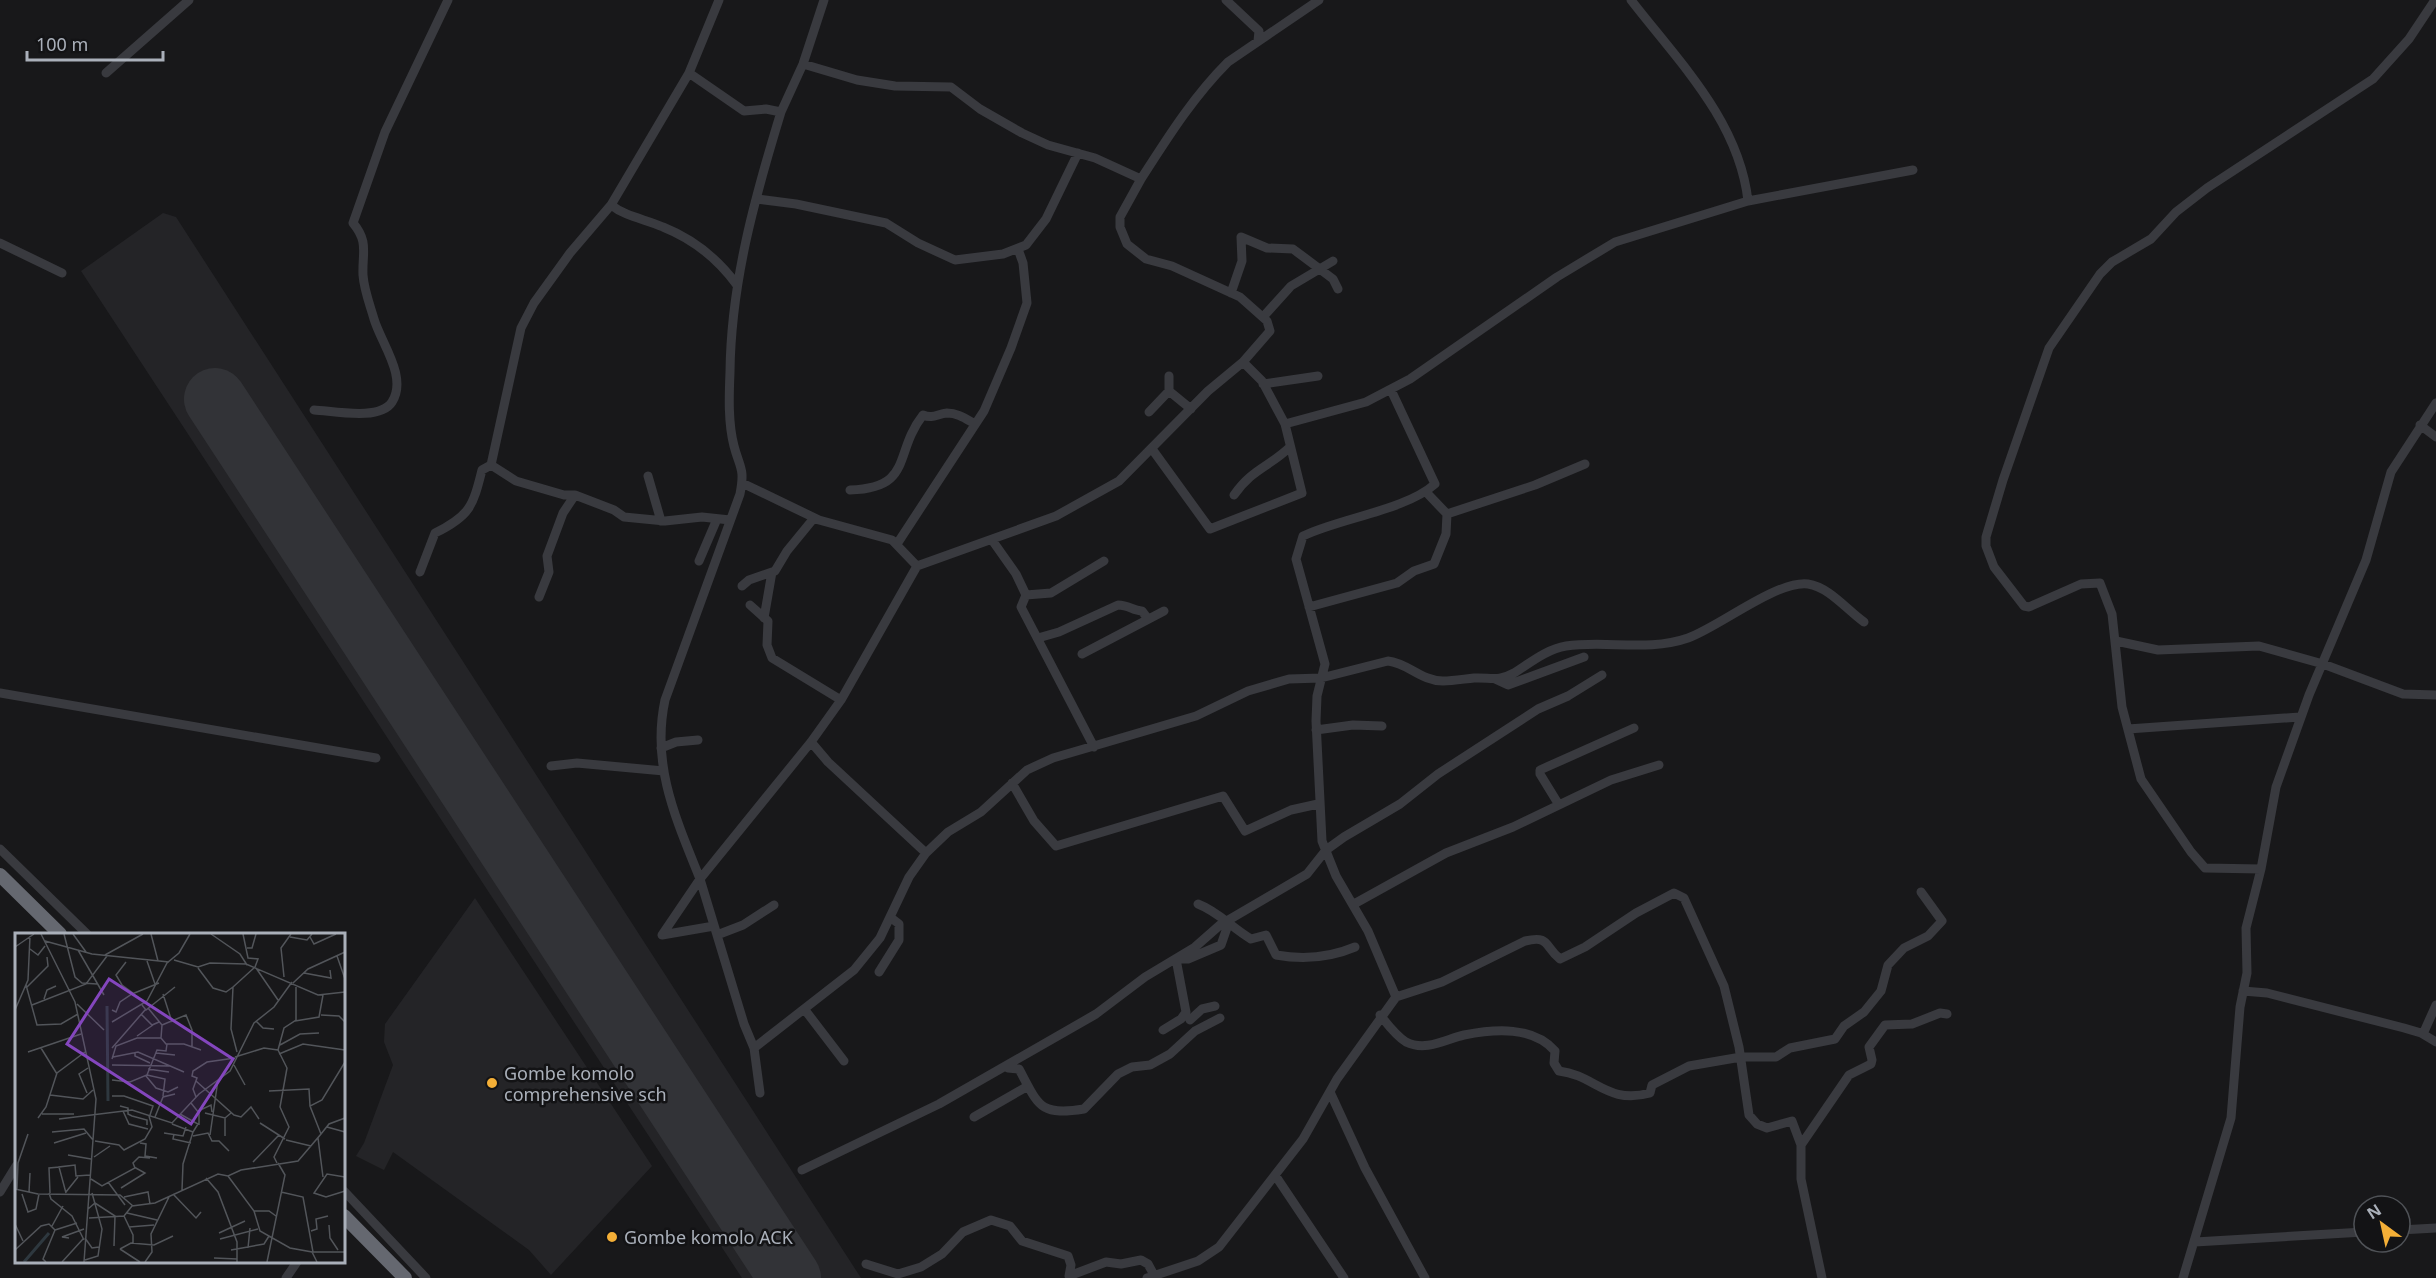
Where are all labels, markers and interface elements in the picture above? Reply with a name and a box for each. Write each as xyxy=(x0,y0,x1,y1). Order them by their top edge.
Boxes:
scale bar xyxy=(27,24,164,62)
text: 100 m xyxy=(36,32,88,56)
inset map xyxy=(15,933,345,1263)
place label: Gombe komolo comprehensive sch xyxy=(504,1061,667,1106)
marker: Gombe komolo comprehensive sch xyxy=(485,1076,499,1090)
north arrow xyxy=(2352,1194,2412,1254)
text: N xyxy=(2362,1199,2385,1224)
place label: Gombe komolo ACK xyxy=(624,1225,794,1249)
marker: Gombe komolo ACK xyxy=(605,1230,619,1244)

